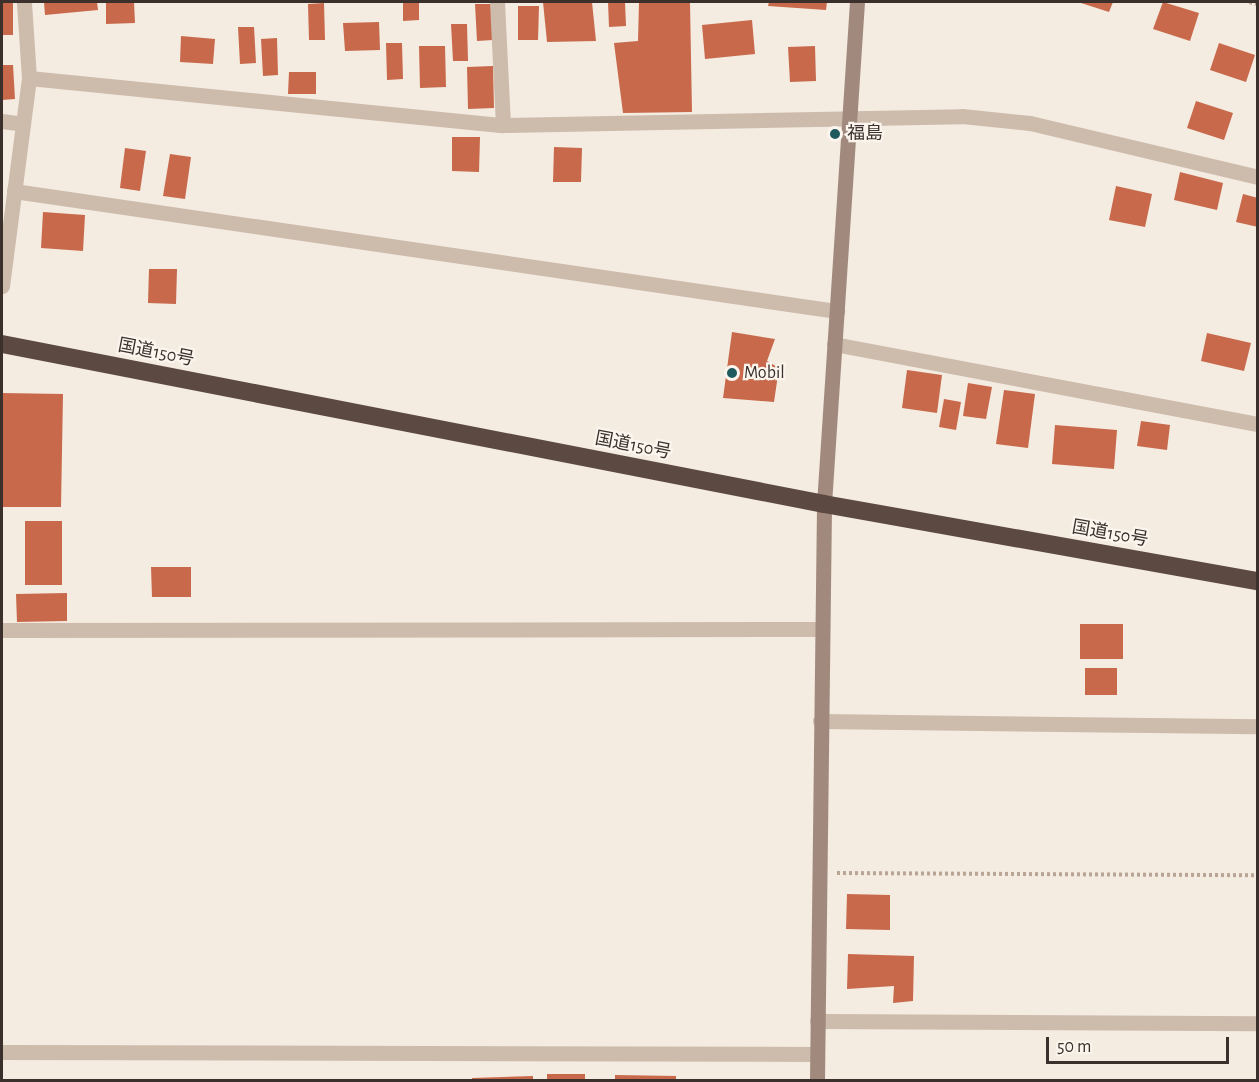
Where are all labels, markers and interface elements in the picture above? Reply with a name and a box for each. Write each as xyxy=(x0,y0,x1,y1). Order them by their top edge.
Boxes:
place label: 福島 xyxy=(847,123,883,145)
marker: 福島 xyxy=(828,127,842,141)
street label: 国道150号 xyxy=(116,335,196,371)
place label: Mobil xyxy=(744,362,785,384)
marker: Mobil xyxy=(725,366,739,380)
street label: 国道150号 xyxy=(593,428,673,464)
street label: 国道150号 xyxy=(1070,517,1150,551)
scale bar xyxy=(1049,1025,1232,1063)
text: 50 m xyxy=(1057,1038,1091,1056)

